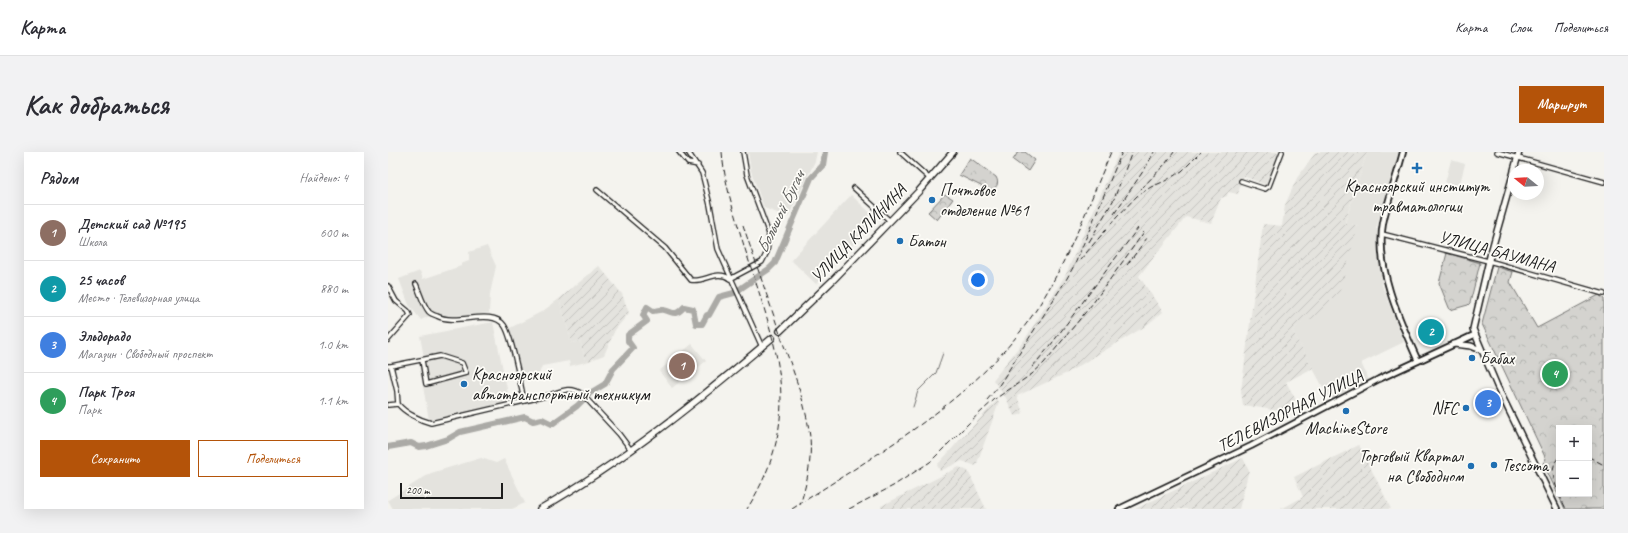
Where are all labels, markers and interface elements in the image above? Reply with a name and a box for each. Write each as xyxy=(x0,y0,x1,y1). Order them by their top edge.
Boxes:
text: Карта xyxy=(20,16,65,40)
text: Карта xyxy=(1455,19,1487,36)
text: Слои xyxy=(1509,19,1532,36)
text: Поделиться xyxy=(1554,19,1608,36)
button: Маршрут xyxy=(1519,86,1604,123)
text: Как добраться xyxy=(24,87,169,122)
marker: Красноярский институт травматологии xyxy=(1411,162,1423,174)
water label: Большой Бугач xyxy=(751,164,811,257)
north arrow xyxy=(1508,164,1544,200)
text: Рядом xyxy=(40,168,78,189)
text: Найдено: 4 xyxy=(300,170,348,186)
place label: Красноярский институт травматологии xyxy=(1345,176,1491,217)
street label: УЛИЦА КАЛИНИНА xyxy=(806,179,912,287)
place label: Почтовое отделение №61 xyxy=(940,180,1030,221)
marker: Почтовое отделение №61 xyxy=(927,195,937,205)
text: Детский сад №195 xyxy=(78,215,185,234)
text: 1 xyxy=(50,225,56,241)
text: 600 m xyxy=(320,225,348,241)
street label: УЛИЦА БАУМАНА xyxy=(1437,226,1558,277)
place label: Батон xyxy=(908,231,947,252)
text: Школа xyxy=(78,234,107,250)
marker: Батон xyxy=(895,236,905,246)
your location xyxy=(968,270,988,290)
text: 25 часов xyxy=(78,271,124,290)
text: 2 xyxy=(50,281,56,297)
text: 880 m xyxy=(320,281,348,297)
text: Место · Телевизорная улица xyxy=(78,290,199,306)
pin: 2 xyxy=(1418,317,1444,347)
text: Эльдорадо xyxy=(78,327,131,346)
text: 3 xyxy=(50,337,56,353)
text: 1.0 km xyxy=(318,337,348,353)
text: Магазин · Свободный проспект xyxy=(78,346,213,362)
place label: Бабах xyxy=(1480,348,1515,369)
pin: 1 xyxy=(669,351,695,381)
marker: Бабах xyxy=(1467,353,1477,363)
pin: 4 xyxy=(1542,359,1568,389)
place label: Красноярский автотранспортный техникум xyxy=(472,364,650,405)
street label: ТЕЛЕВИЗОРНАЯ УЛИЦА xyxy=(1214,364,1367,456)
marker: Красноярский автотранспортный техникум xyxy=(459,379,469,389)
text: Парк Троя xyxy=(78,383,134,402)
pin: 3 xyxy=(1475,388,1501,418)
text: 4 xyxy=(50,393,56,409)
text: 1.1 km xyxy=(318,393,348,409)
place label: NFC xyxy=(1432,398,1460,419)
text: Парк xyxy=(78,402,101,418)
marker: NFC xyxy=(1461,403,1471,413)
marker: MachineStore xyxy=(1341,406,1351,416)
place label: MachineStore xyxy=(1305,418,1388,439)
map controls xyxy=(1556,425,1592,497)
button: + xyxy=(1556,425,1592,461)
button: Сохранить xyxy=(40,440,190,477)
button: Поделиться xyxy=(198,440,348,477)
place label: Торговый Квартал на Свободном xyxy=(1359,446,1464,487)
place label: Tescoma xyxy=(1502,455,1550,476)
marker: Tescoma xyxy=(1489,460,1499,470)
marker: Торговый Квартал на Свободном xyxy=(1466,461,1476,471)
button: − xyxy=(1556,461,1592,497)
scale bar xyxy=(400,481,503,500)
text: 200 m xyxy=(406,483,430,497)

